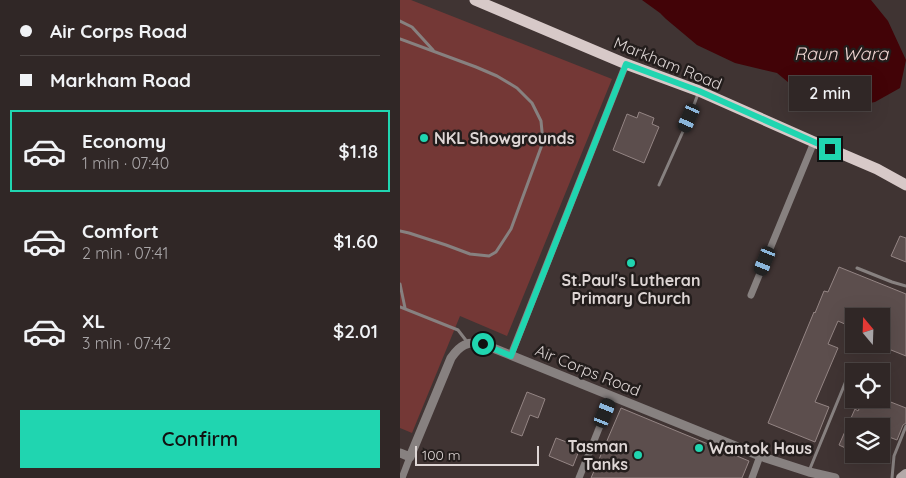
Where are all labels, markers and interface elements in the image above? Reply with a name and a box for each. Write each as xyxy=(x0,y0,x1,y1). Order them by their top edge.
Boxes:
text: Air Corps Road xyxy=(50,19,187,43)
street label: Markham Road xyxy=(611,32,725,94)
water label: Raun Wara xyxy=(794,42,889,65)
text: Markham Road xyxy=(50,68,191,92)
callout: 2 min xyxy=(789,76,871,112)
text: 2 min xyxy=(809,83,851,103)
car xyxy=(676,101,701,135)
place label: NKL Showgrounds xyxy=(434,128,575,148)
icon: car xyxy=(22,129,67,174)
text: Economy xyxy=(82,129,166,153)
marker: NKL Showgrounds xyxy=(418,132,430,144)
route end xyxy=(819,138,841,160)
text: $1.18 xyxy=(339,139,378,163)
text: 1 min · 07:40 xyxy=(82,153,169,173)
icon: car xyxy=(22,219,67,264)
text: Comfort xyxy=(82,219,159,243)
text: $1.60 xyxy=(333,229,378,253)
text: 2 min · 07:41 xyxy=(82,243,168,263)
car xyxy=(752,244,777,278)
marker: St.Paul's Lutheran Primary Church xyxy=(625,257,637,269)
place label: St.Paul's Lutheran Primary Church xyxy=(562,270,700,308)
north arrow xyxy=(845,308,890,352)
map controls xyxy=(845,308,890,463)
icon: car xyxy=(22,309,67,354)
text: XL xyxy=(82,309,105,333)
text: $2.01 xyxy=(333,319,378,343)
text: 3 min · 07:42 xyxy=(82,333,171,353)
route start xyxy=(472,333,494,355)
street label: Air Corps Road xyxy=(532,340,644,400)
button: locate xyxy=(845,363,890,408)
car xyxy=(592,396,617,430)
button: Confirm xyxy=(20,410,380,468)
button: layers xyxy=(845,418,890,463)
place label: Tasman Tanks xyxy=(567,436,628,474)
place label: Wantok Haus xyxy=(709,438,812,458)
marker: Wantok Haus xyxy=(693,442,705,454)
scale bar xyxy=(415,443,539,466)
text: 100 m xyxy=(422,446,460,464)
marker: Tasman Tanks xyxy=(632,449,644,461)

